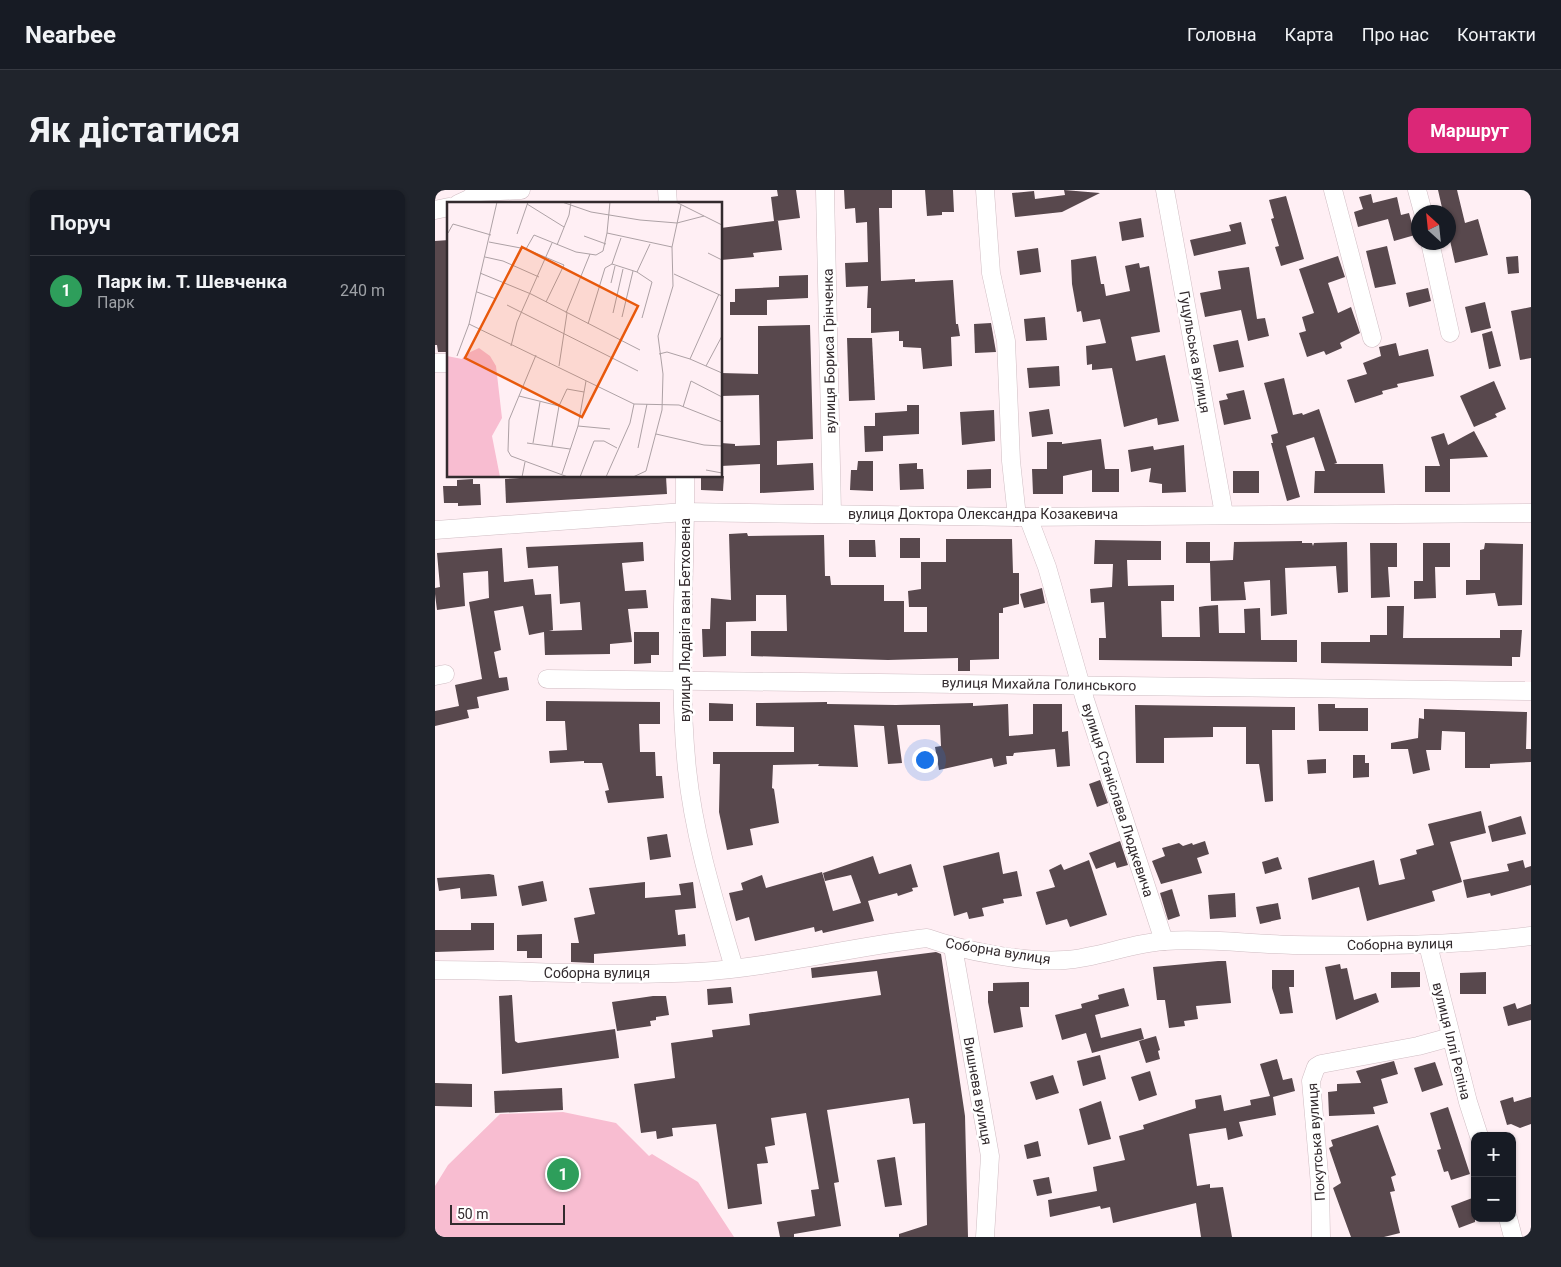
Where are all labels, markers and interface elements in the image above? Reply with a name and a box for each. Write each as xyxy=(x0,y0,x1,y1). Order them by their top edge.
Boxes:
text: Nearbee xyxy=(25,21,116,49)
text: Головна xyxy=(1187,24,1257,45)
text: Карта xyxy=(1285,24,1334,45)
text: Про нас xyxy=(1362,24,1429,45)
text: Контакти xyxy=(1457,24,1536,45)
button: Маршрут xyxy=(1408,108,1531,153)
text: Як дістатися xyxy=(30,110,240,151)
inset map xyxy=(447,202,723,478)
north arrow xyxy=(1411,205,1456,250)
text: Поруч xyxy=(50,211,111,235)
street label: вулиця Бориса Грінченка xyxy=(820,268,838,434)
text: Парк ім. Т. Шевченка xyxy=(97,270,287,293)
text: 1 xyxy=(61,281,71,300)
text: 240 m xyxy=(340,281,385,300)
street label: Гуцульська вулиця xyxy=(1176,290,1214,414)
text: Парк xyxy=(97,293,135,312)
street label: вулиця Доктора Олександра Козакевича xyxy=(848,506,1118,522)
street label: вулиця Людвіга ван Бетховена xyxy=(677,518,693,722)
street label: вулиця Михайла Голинського xyxy=(941,674,1137,694)
street label: вулиця Станіслава Людкевича xyxy=(1079,701,1157,899)
your location xyxy=(912,747,938,773)
street label: Соборна вулиця xyxy=(944,935,1052,967)
street label: Соборна вулиця xyxy=(1347,935,1453,953)
street label: Соборна вулиця xyxy=(544,965,650,981)
street label: вулиця Іллі Рєпіна xyxy=(1430,981,1474,1101)
street label: Вишнева вулиця xyxy=(961,1036,995,1146)
street label: Покутська вулиця xyxy=(1304,1082,1328,1202)
map controls xyxy=(1471,1132,1516,1222)
button: + xyxy=(1471,1132,1516,1177)
pin: 1 xyxy=(547,1155,579,1193)
button: − xyxy=(1471,1177,1516,1222)
scale bar xyxy=(450,1202,565,1225)
text: 50 m xyxy=(457,1206,489,1222)

